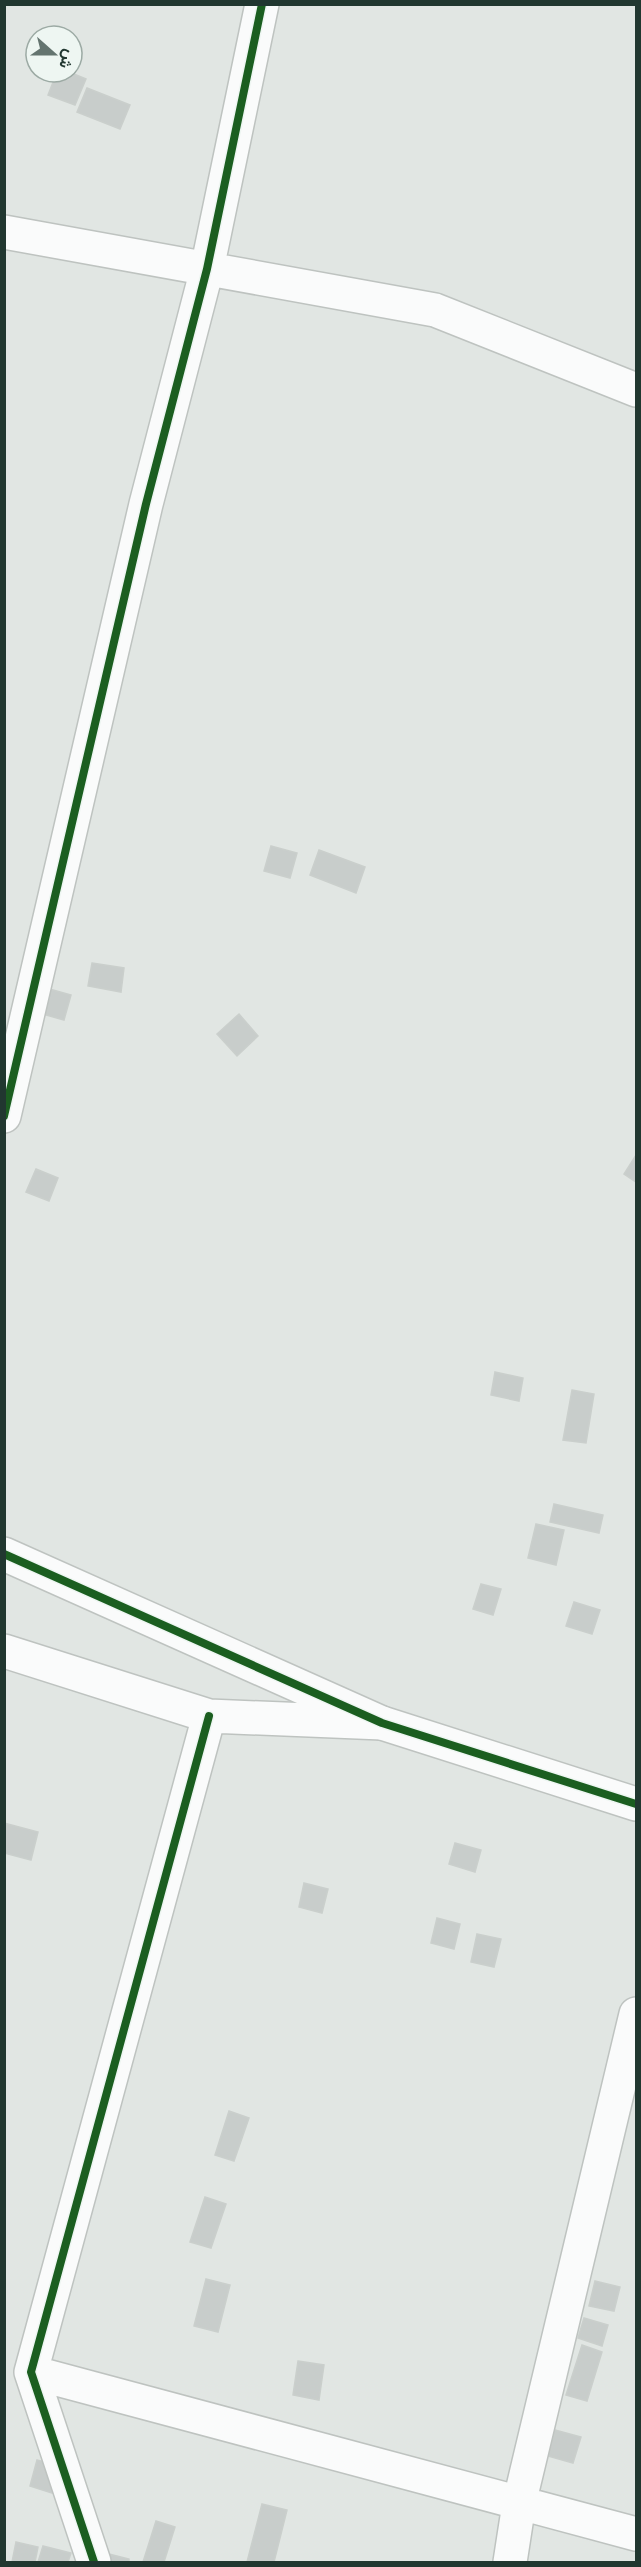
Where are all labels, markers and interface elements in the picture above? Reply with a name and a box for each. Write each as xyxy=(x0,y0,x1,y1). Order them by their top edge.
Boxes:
north arrow xyxy=(24,24,84,84)
text: ش xyxy=(55,47,81,72)

